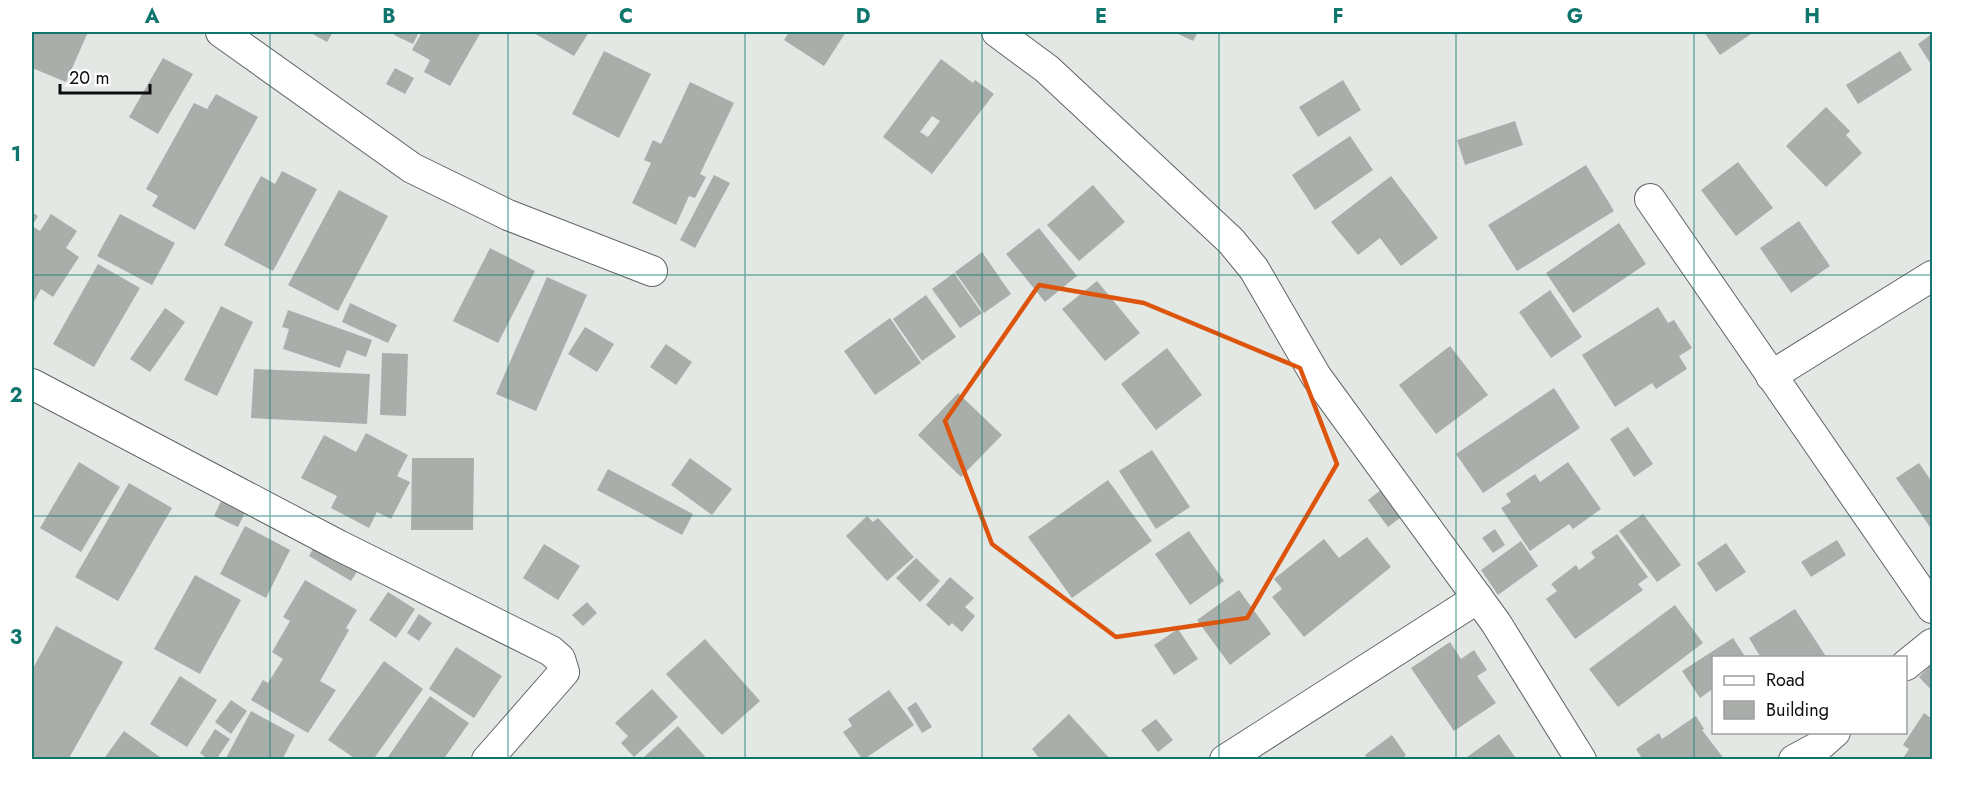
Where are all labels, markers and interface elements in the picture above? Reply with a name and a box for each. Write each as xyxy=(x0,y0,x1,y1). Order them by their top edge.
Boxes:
text: A xyxy=(144,2,160,31)
text: B xyxy=(382,2,396,31)
text: C xyxy=(619,2,633,31)
text: D xyxy=(856,2,870,31)
text: E xyxy=(1095,2,1107,31)
text: F xyxy=(1332,2,1344,31)
text: G xyxy=(1567,2,1583,31)
text: H xyxy=(1804,2,1820,31)
scale bar xyxy=(60,57,150,95)
text: 20 m xyxy=(69,65,109,91)
text: 1 xyxy=(11,140,21,169)
text: 2 xyxy=(9,381,23,410)
text: 3 xyxy=(10,623,22,652)
legend xyxy=(1712,656,1907,734)
text: Road xyxy=(1766,667,1805,693)
text: Building xyxy=(1766,697,1829,723)

